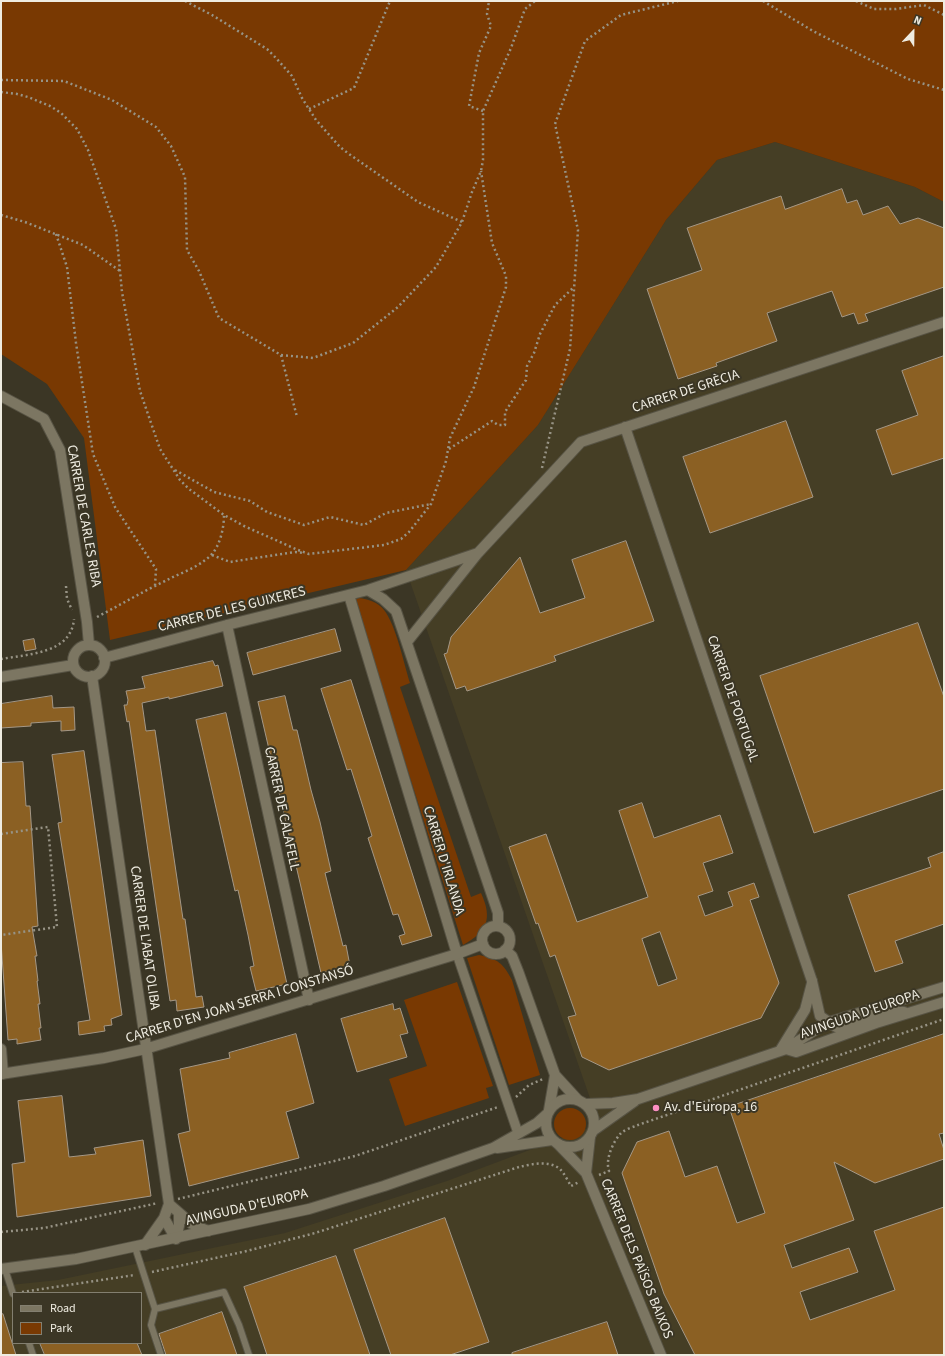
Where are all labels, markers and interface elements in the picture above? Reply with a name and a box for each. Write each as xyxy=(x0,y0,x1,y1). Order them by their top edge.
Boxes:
north arrow xyxy=(893,12,933,52)
text: N xyxy=(911,12,924,29)
street label: CARRER DE GRÈCIA xyxy=(630,367,742,417)
street label: CARRER DE CARLES RIBA xyxy=(62,444,104,588)
street label: CARRER DE LES GUIXERES xyxy=(156,584,308,636)
street label: CARRER DE PORTUGAL xyxy=(702,633,762,765)
street label: CARRER DE CALAFELL xyxy=(260,745,302,873)
street label: CARRER D'IRLANDA xyxy=(418,805,468,917)
street label: CARRER DE L'ABAT OLIBA xyxy=(126,865,162,1011)
street label: CARRER D'EN JOAN SERRA I CONSTANSÓ xyxy=(124,962,356,1048)
street label: AVINGUDA D'EUROPA xyxy=(798,987,922,1043)
place label: Av. d'Europa, 16 xyxy=(664,1100,757,1116)
marker: Av. d'Europa, 16 xyxy=(651,1103,661,1113)
street label: CARRER DELS PAÏSOS BAIXOS xyxy=(596,1176,676,1342)
street label: AVINGUDA D'EUROPA xyxy=(184,1186,310,1230)
legend xyxy=(12,1292,142,1344)
text: Road xyxy=(50,1300,76,1317)
text: Park xyxy=(50,1320,72,1337)

